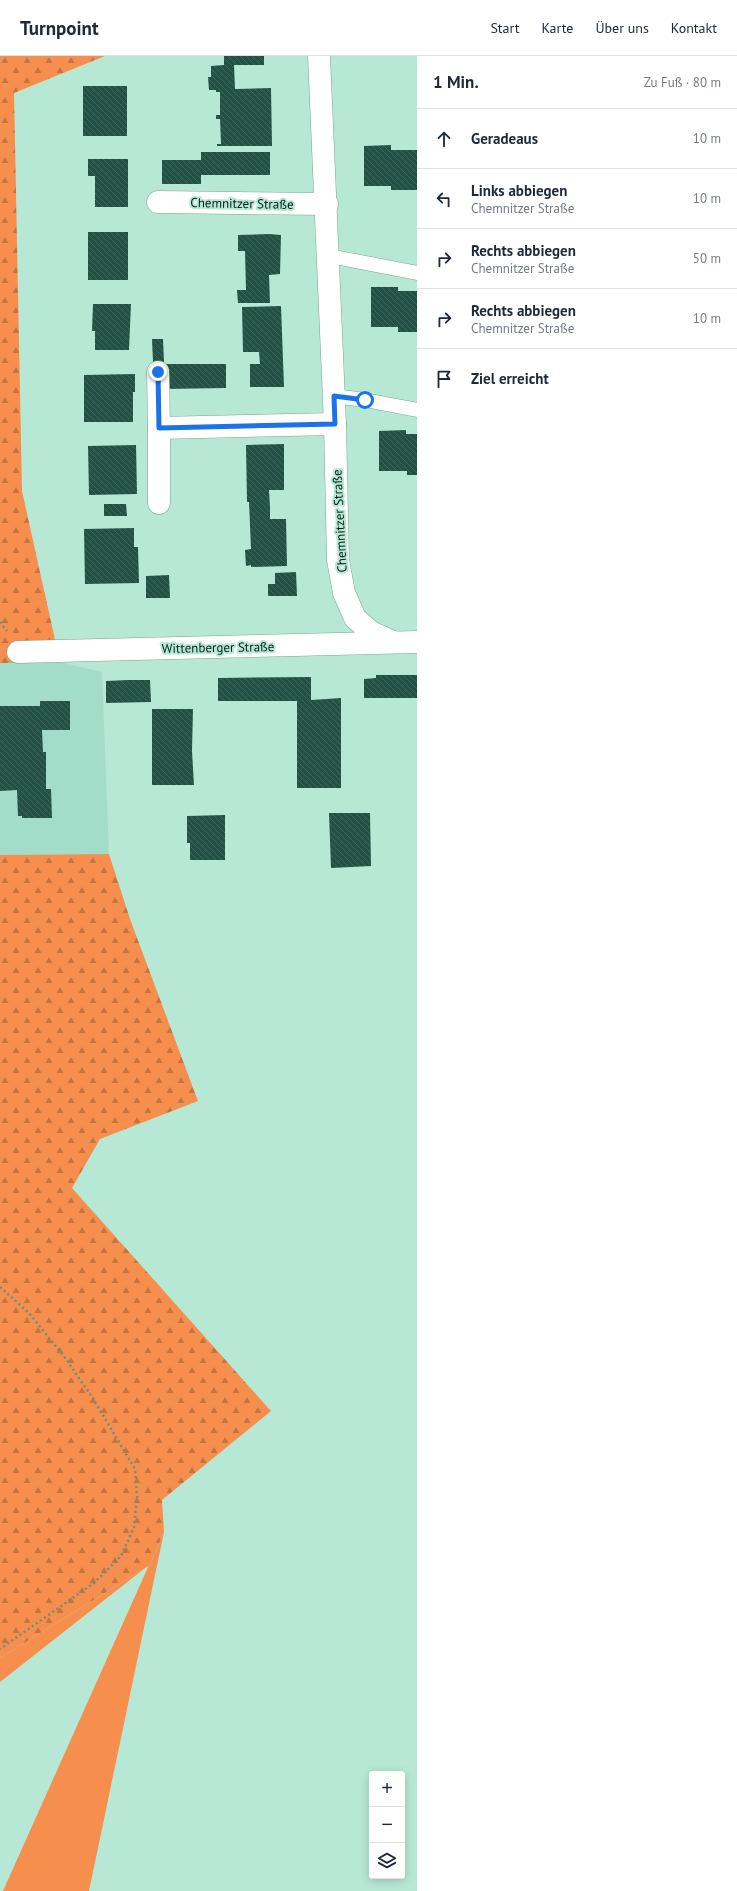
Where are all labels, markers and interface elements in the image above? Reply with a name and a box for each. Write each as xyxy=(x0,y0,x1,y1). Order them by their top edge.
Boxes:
text: Turnpoint xyxy=(20,16,99,40)
text: Start xyxy=(490,19,519,37)
text: Karte xyxy=(541,19,573,37)
text: Über uns xyxy=(595,19,649,37)
text: Kontakt xyxy=(671,19,717,37)
text: 1 Min. xyxy=(433,71,479,93)
text: Zu Fuß · 80 m xyxy=(644,74,721,91)
icon: ahead xyxy=(433,128,455,150)
text: Geradeaus xyxy=(471,129,538,148)
text: 10 m xyxy=(693,130,721,147)
text: Links abbiegen xyxy=(471,181,567,200)
icon: left xyxy=(433,188,455,210)
text: 10 m xyxy=(693,190,721,207)
street label: Chemnitzer Straße xyxy=(190,194,294,213)
text: Chemnitzer Straße xyxy=(471,200,574,217)
text: Rechts abbiegen xyxy=(471,241,576,260)
icon: right xyxy=(433,248,455,270)
text: 50 m xyxy=(693,250,721,267)
text: Chemnitzer Straße xyxy=(471,260,574,277)
text: Rechts abbiegen xyxy=(471,301,576,320)
icon: right xyxy=(433,308,455,330)
text: 10 m xyxy=(693,310,721,327)
text: Chemnitzer Straße xyxy=(471,320,574,337)
route end xyxy=(149,363,167,381)
icon: arrive xyxy=(433,368,455,390)
text: Ziel erreicht xyxy=(471,369,549,388)
route start xyxy=(356,391,374,409)
street label: Chemnitzer Straße xyxy=(328,469,351,573)
street label: Wittenberger Straße xyxy=(162,638,274,657)
map controls xyxy=(369,1771,405,1879)
button: + xyxy=(369,1771,405,1807)
button: − xyxy=(369,1807,405,1843)
button: layers xyxy=(369,1843,405,1879)

